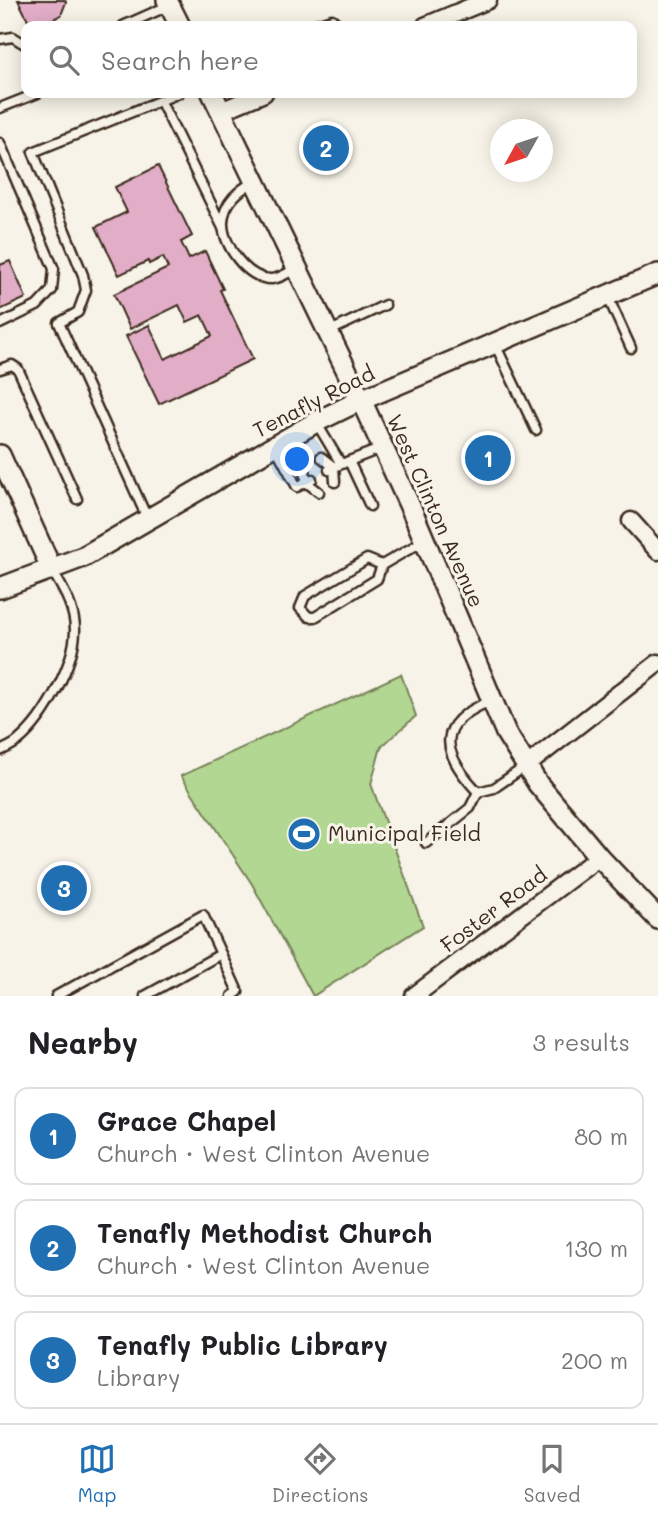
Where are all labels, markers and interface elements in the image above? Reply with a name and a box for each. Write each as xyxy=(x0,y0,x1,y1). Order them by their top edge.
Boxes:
search box xyxy=(21,21,637,98)
icon: search xyxy=(45,41,83,79)
text: Search here xyxy=(101,43,259,77)
north arrow xyxy=(490,119,553,182)
pin: 2 xyxy=(303,122,349,174)
street label: Tenafly Road xyxy=(248,358,379,443)
street label: West Clinton Avenue xyxy=(382,410,491,611)
pin: 1 xyxy=(465,432,511,484)
your location xyxy=(280,442,314,476)
sports icon: Municipal Field xyxy=(285,815,323,853)
place label: Municipal Field xyxy=(328,819,481,846)
street label: Foster Road xyxy=(435,860,552,958)
pin: 3 xyxy=(41,862,87,914)
text: Nearby xyxy=(28,1022,138,1062)
text: 3 results xyxy=(533,1027,630,1057)
text: Grace Chapel xyxy=(97,1104,276,1138)
text: 1 xyxy=(48,1121,58,1151)
text: 80 m xyxy=(574,1121,628,1151)
text: Church · West Clinton Avenue xyxy=(97,1138,430,1168)
text: Tenafly Methodist Church xyxy=(97,1216,432,1250)
text: 2 xyxy=(47,1233,59,1263)
text: 130 m xyxy=(564,1233,628,1263)
text: Church · West Clinton Avenue xyxy=(97,1250,430,1280)
text: Tenafly Public Library xyxy=(97,1328,388,1362)
text: 3 xyxy=(46,1345,60,1375)
text: 200 m xyxy=(561,1345,628,1375)
text: Library xyxy=(97,1362,180,1392)
tab: Map xyxy=(78,1440,116,1507)
tab: Directions xyxy=(272,1440,368,1507)
tab: Saved xyxy=(524,1440,580,1507)

